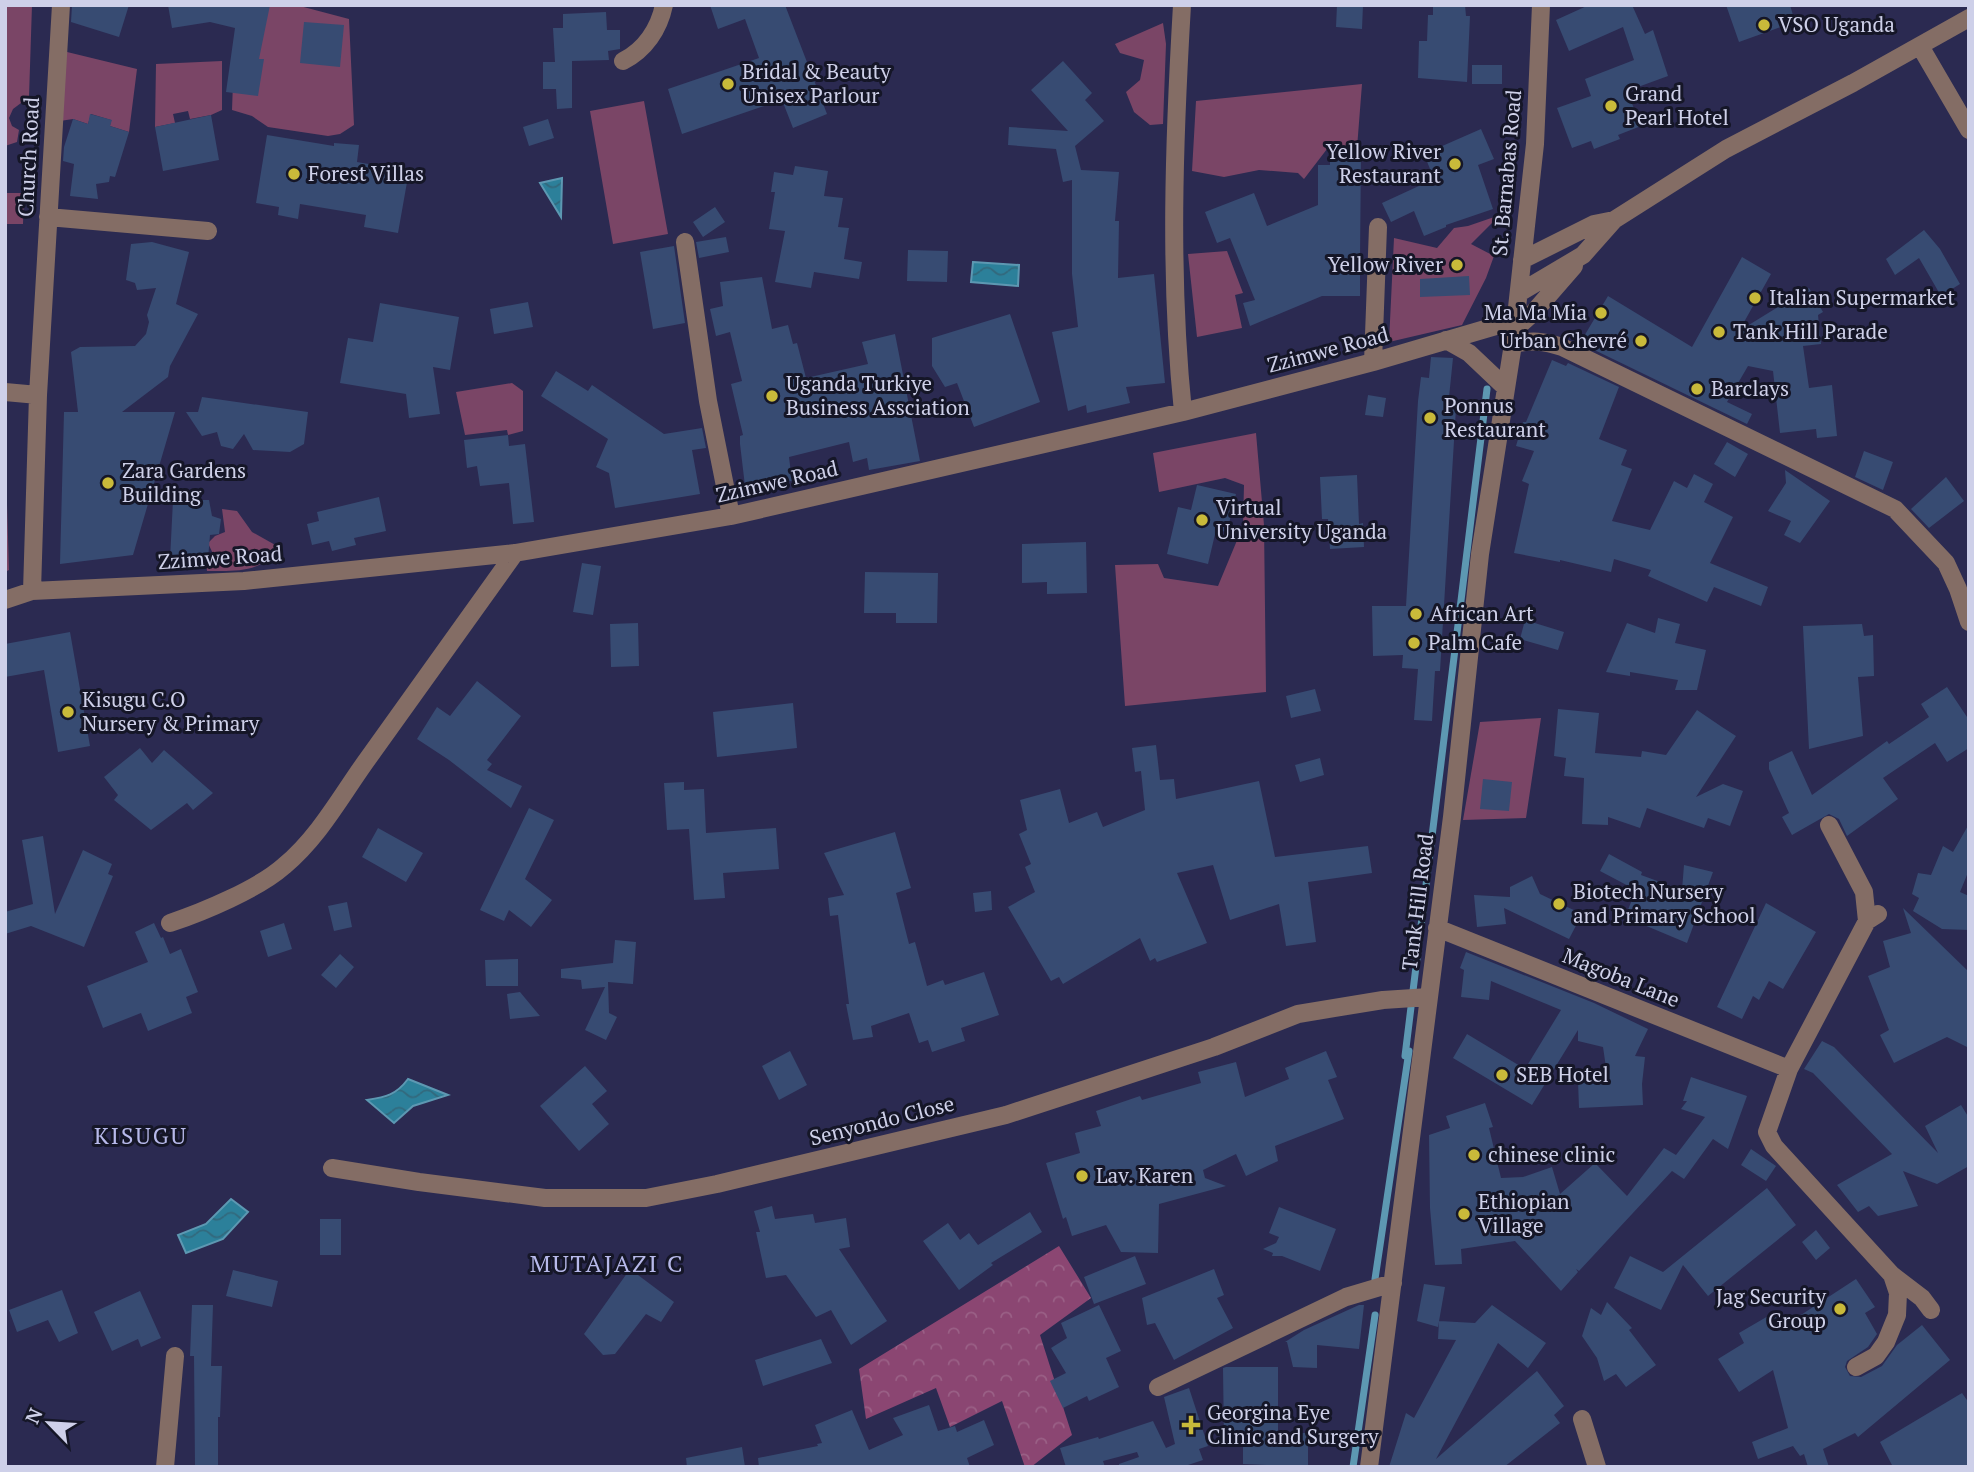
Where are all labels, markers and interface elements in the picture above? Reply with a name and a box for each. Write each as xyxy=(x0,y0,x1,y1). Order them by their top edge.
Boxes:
place label: VSO Uganda xyxy=(1778,10,1895,38)
marker: VSO Uganda xyxy=(1756,17,1772,33)
place label: Bridal & Beauty Unisex Parlour xyxy=(742,57,891,109)
marker: Bridal & Beauty Unisex Parlour xyxy=(720,76,736,92)
place label: Grand Pearl Hotel xyxy=(1625,79,1729,131)
street label: St. Barnabas Road xyxy=(1485,88,1527,257)
street label: Church Road xyxy=(11,96,45,218)
marker: Grand Pearl Hotel xyxy=(1603,98,1619,114)
place label: Yellow River Restaurant xyxy=(1326,137,1441,189)
marker: Yellow River Restaurant xyxy=(1447,156,1463,172)
place label: Forest Villas xyxy=(308,159,424,187)
marker: Forest Villas xyxy=(286,166,302,182)
place label: Yellow River xyxy=(1328,250,1443,278)
marker: Yellow River xyxy=(1449,257,1465,273)
place label: Italian Supermarket xyxy=(1769,283,1955,311)
marker: Italian Supermarket xyxy=(1747,290,1763,306)
place label: Ma Ma Mia xyxy=(1484,298,1587,326)
marker: Ma Ma Mia xyxy=(1593,305,1609,321)
place label: Tank Hill Parade xyxy=(1733,317,1888,345)
street label: Zzimwe Road xyxy=(1264,319,1392,379)
marker: Tank Hill Parade xyxy=(1711,324,1727,340)
place label: Urban Chevré xyxy=(1500,326,1627,354)
marker: Urban Chevré xyxy=(1633,333,1649,349)
place label: Uganda Turkiye Business Assciation xyxy=(786,369,970,421)
place label: Barclays xyxy=(1711,374,1789,402)
marker: Barclays xyxy=(1689,381,1705,397)
marker: Uganda Turkiye Business Assciation xyxy=(764,388,780,404)
place label: Ponnus Restaurant xyxy=(1444,391,1546,443)
marker: Ponnus Restaurant xyxy=(1422,410,1438,426)
street label: Zzimwe Road xyxy=(713,453,841,509)
place label: Zara Gardens Building xyxy=(122,456,246,508)
marker: Zara Gardens Building xyxy=(100,475,116,491)
place label: Virtual University Uganda xyxy=(1216,493,1388,545)
marker: Virtual University Uganda xyxy=(1194,512,1210,528)
street label: Zzimwe Road xyxy=(157,539,283,575)
place label: African Art xyxy=(1430,599,1534,627)
marker: African Art xyxy=(1408,606,1424,622)
place label: Palm Cafe xyxy=(1428,628,1522,656)
marker: Palm Cafe xyxy=(1406,635,1422,651)
place label: Kisugu C.O Nursery & Primary xyxy=(82,685,260,737)
marker: Kisugu C.O Nursery & Primary xyxy=(60,704,76,720)
street label: Tank Hill Road xyxy=(1395,832,1439,972)
place label: Biotech Nursery and Primary School xyxy=(1573,877,1756,929)
marker: Biotech Nursery and Primary School xyxy=(1551,896,1567,912)
street label: Magoba Lane xyxy=(1559,941,1684,1013)
place label: SEB Hotel xyxy=(1516,1060,1609,1088)
marker: SEB Hotel xyxy=(1494,1067,1510,1083)
street label: Senyondo Close xyxy=(807,1089,957,1152)
district label: KISUGU xyxy=(94,1120,188,1151)
place label: chinese clinic xyxy=(1488,1140,1615,1168)
marker: chinese clinic xyxy=(1466,1147,1482,1163)
place label: Lav. Karen xyxy=(1096,1161,1194,1189)
marker: Lav. Karen xyxy=(1074,1168,1090,1184)
place label: Ethiopian Village xyxy=(1478,1187,1570,1239)
marker: Ethiopian Village xyxy=(1456,1206,1472,1222)
district label: MUTAJAZI C xyxy=(530,1247,684,1279)
place label: Jag Security Group xyxy=(1716,1282,1826,1334)
marker: Jag Security Group xyxy=(1832,1301,1848,1317)
north arrow xyxy=(14,1388,84,1458)
place label: Georgina Eye Clinic and Surgery xyxy=(1207,1398,1379,1450)
text: N xyxy=(19,1403,48,1427)
marker: Georgina Eye Clinic and Surgery xyxy=(1181,1415,1201,1435)

